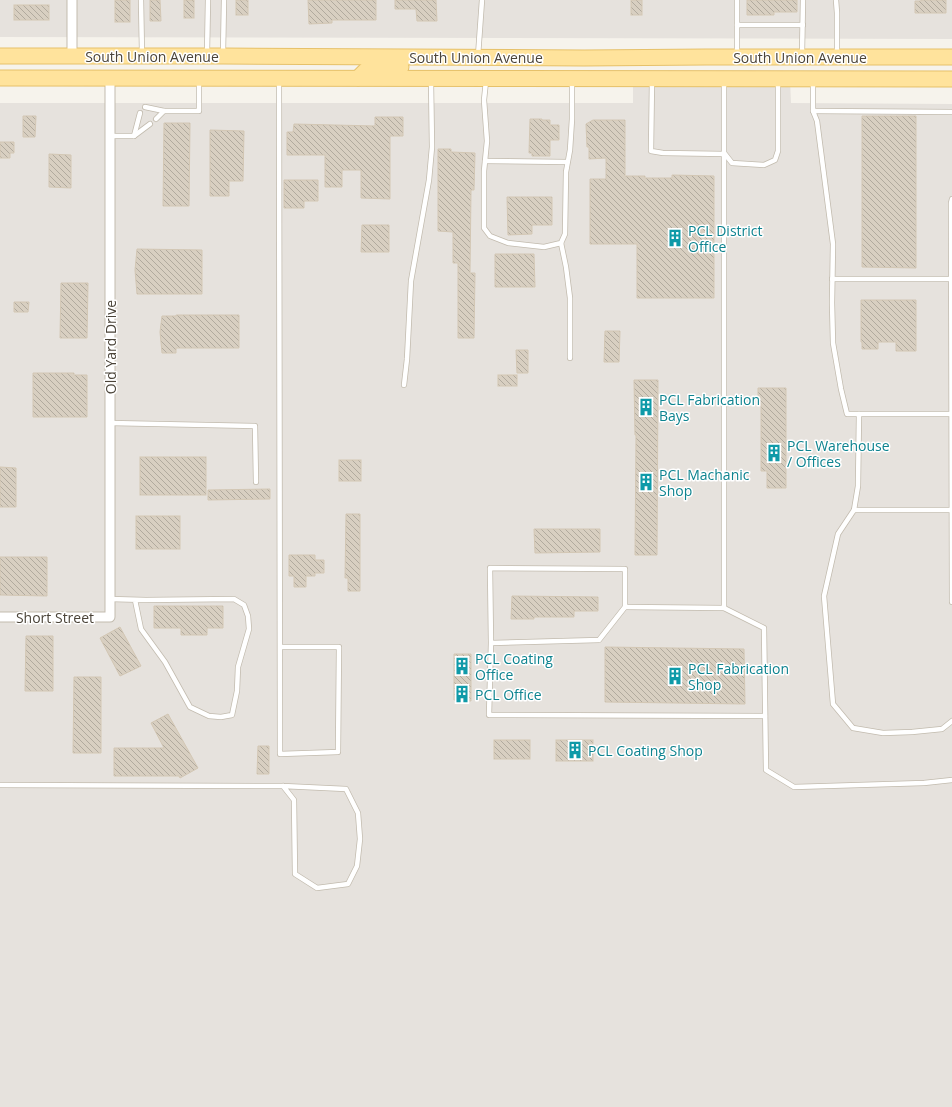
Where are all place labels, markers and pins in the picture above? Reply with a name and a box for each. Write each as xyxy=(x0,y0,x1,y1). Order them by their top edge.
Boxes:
place label: PCL District Office xyxy=(688,221,763,256)
building icon: PCL District Office xyxy=(665,228,685,248)
place label: PCL Fabrication Bays xyxy=(659,390,760,425)
building icon: PCL Fabrication Bays xyxy=(636,397,656,417)
place label: PCL Warehouse / Offices xyxy=(787,436,890,471)
building icon: PCL Warehouse / Offices xyxy=(764,443,784,463)
place label: PCL Machanic Shop xyxy=(659,465,750,500)
building icon: PCL Machanic Shop xyxy=(636,472,656,492)
place label: PCL Coating Office xyxy=(475,649,553,684)
building icon: PCL Coating Office xyxy=(452,656,472,676)
place label: PCL Fabrication Shop xyxy=(688,659,789,694)
building icon: PCL Fabrication Shop xyxy=(665,666,685,686)
building icon: PCL Office xyxy=(452,684,472,704)
place label: PCL Office xyxy=(475,685,542,704)
building icon: PCL Coating Shop xyxy=(565,740,585,760)
place label: PCL Coating Shop xyxy=(588,741,703,760)

